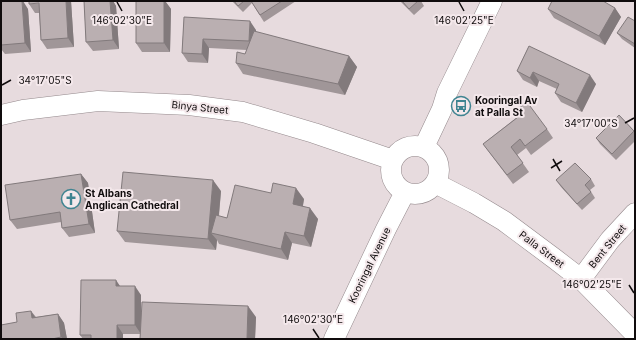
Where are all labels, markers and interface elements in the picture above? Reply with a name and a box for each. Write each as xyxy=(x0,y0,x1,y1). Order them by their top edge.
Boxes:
text: 146°02'30"E xyxy=(92,14,152,26)
text: 146°02'25"E xyxy=(434,14,494,26)
text: 34°17'05"S xyxy=(18,74,72,86)
place label: Kooringal Av at Palla St xyxy=(475,94,537,118)
bus stop icon: Kooringal Av at Palla St xyxy=(450,95,472,117)
street label: Binya Street xyxy=(171,98,230,116)
text: 34°17'00"S xyxy=(564,117,618,129)
place label: St Albans Anglican Cathedral xyxy=(85,187,179,212)
church icon: St Albans Anglican Cathedral xyxy=(60,188,82,210)
street label: Bent Street xyxy=(586,221,629,270)
street label: Kooringal Avenue xyxy=(345,225,393,305)
street label: Palla Street xyxy=(517,228,568,270)
text: 146°02'25"E xyxy=(562,278,622,290)
text: 146°02'30"E xyxy=(283,313,343,325)

